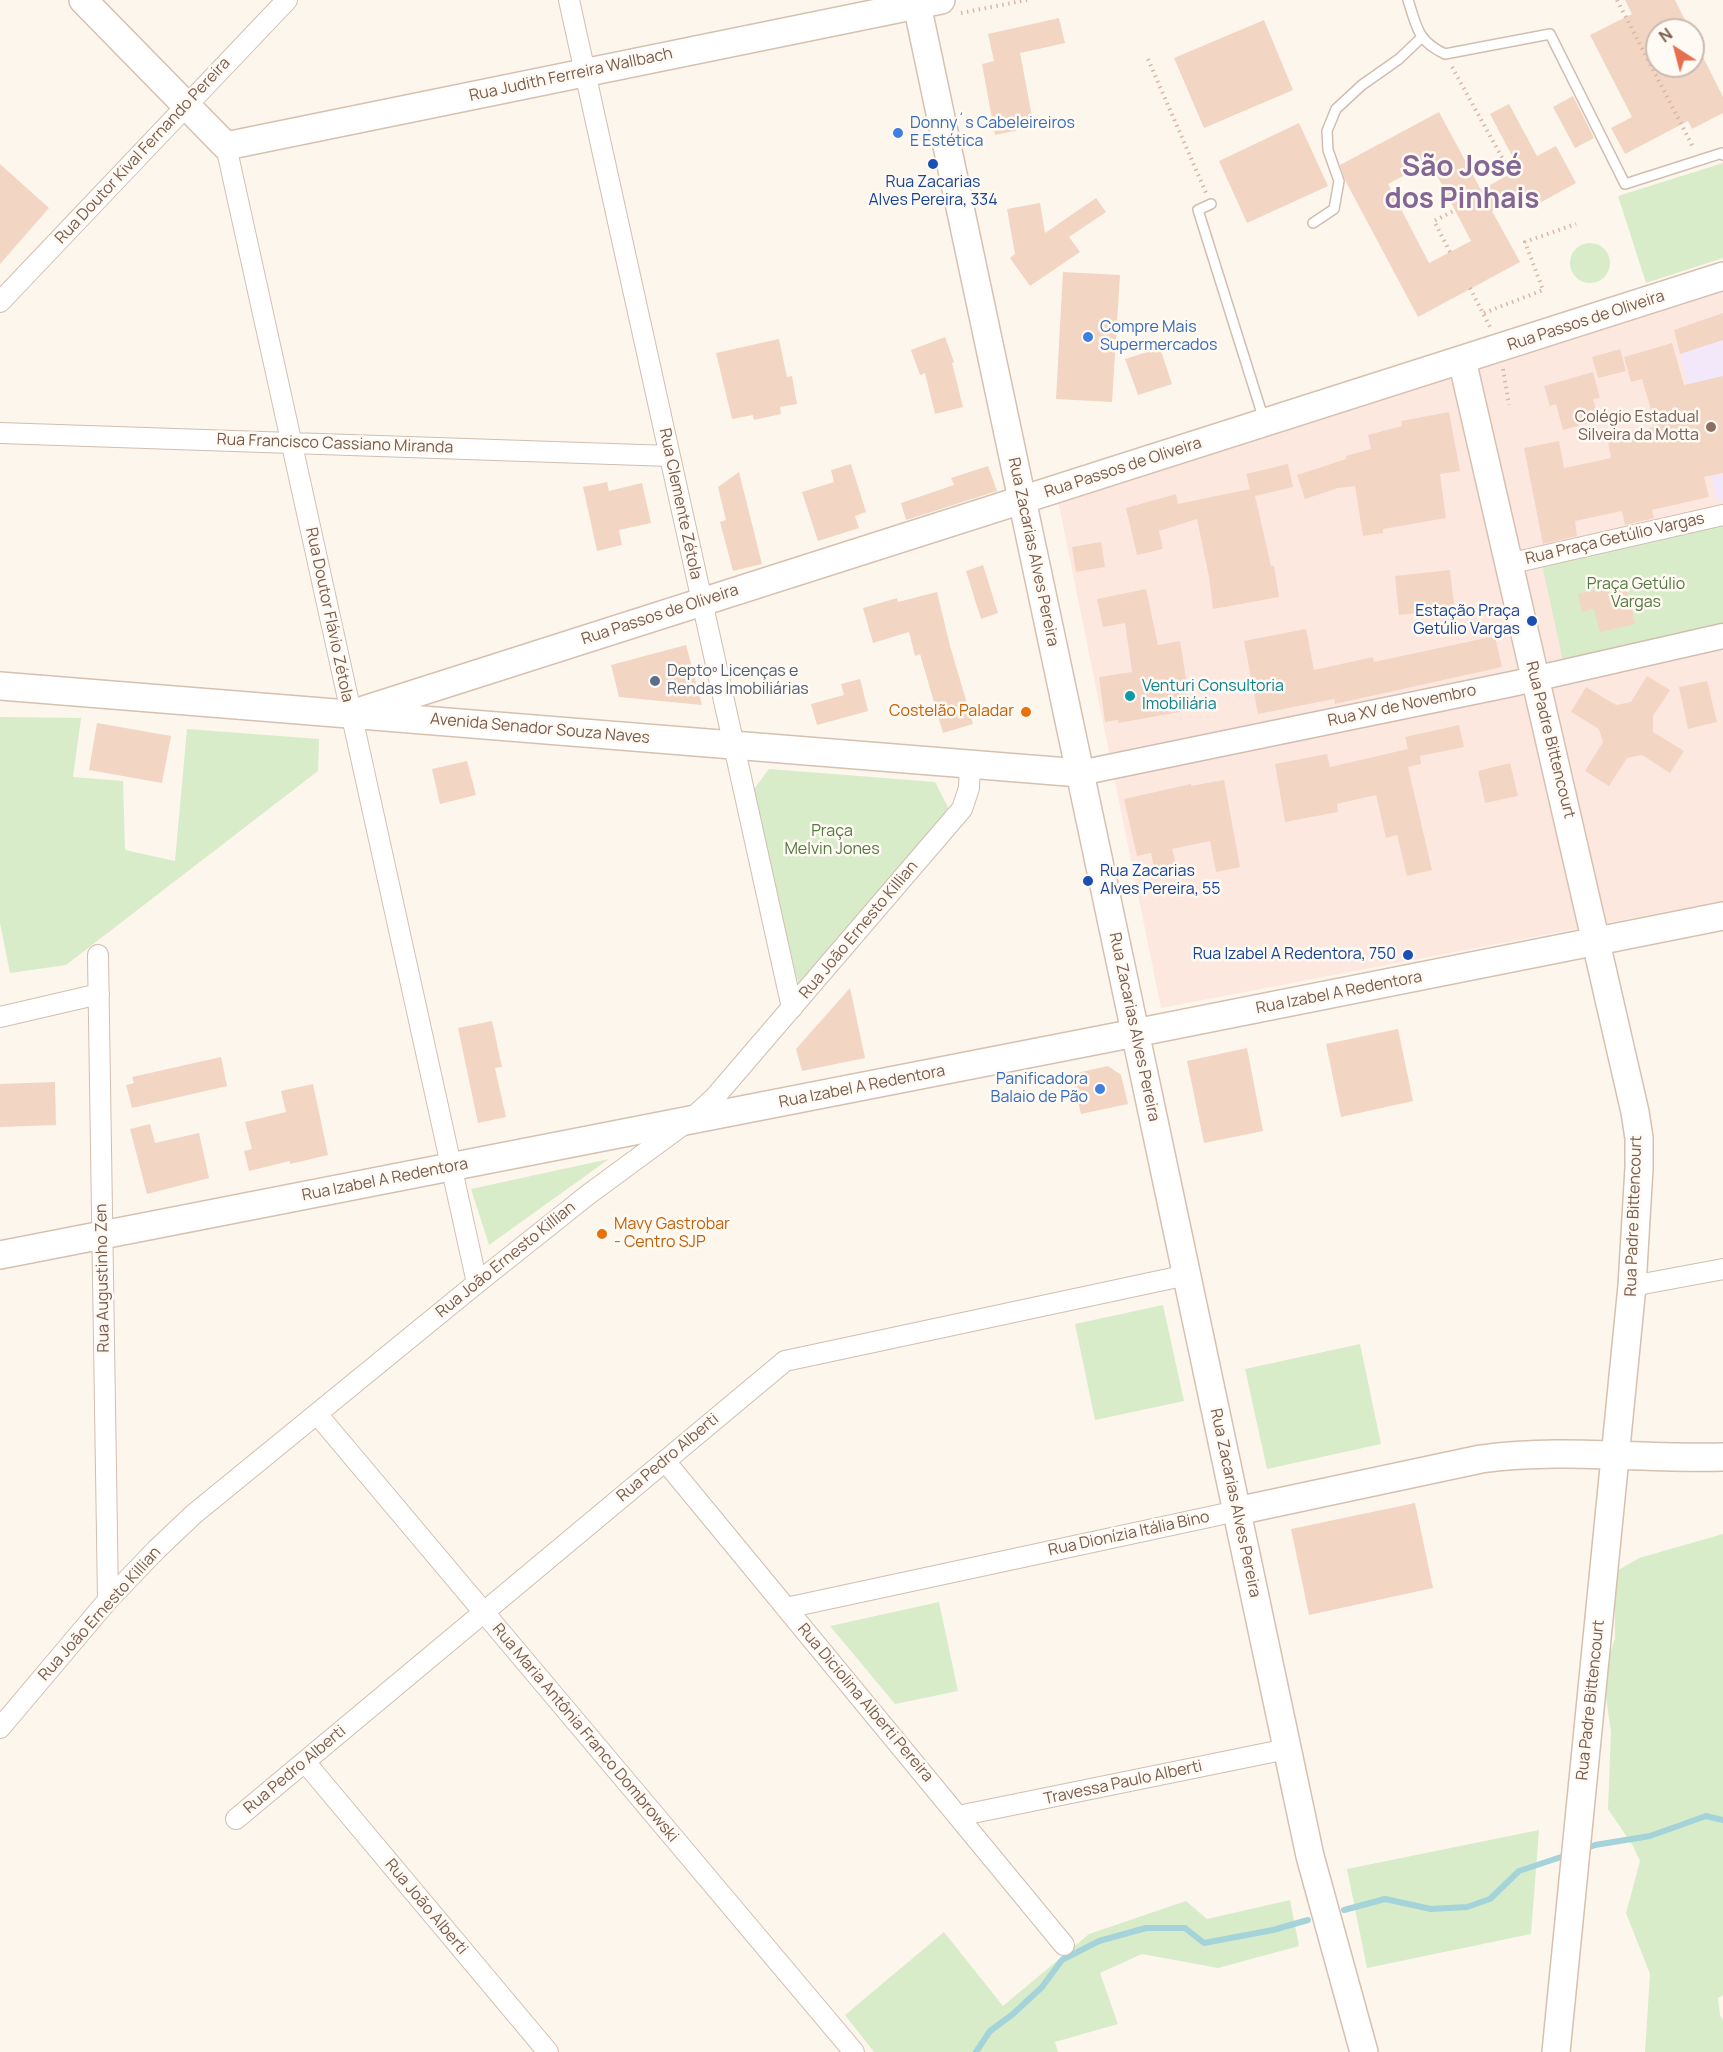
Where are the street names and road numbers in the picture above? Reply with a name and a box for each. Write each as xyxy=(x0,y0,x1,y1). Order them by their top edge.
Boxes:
street label: Rua Judith Ferreira Wallbach xyxy=(468,44,674,106)
street label: Rua Doutor Kival Fernando Pereira xyxy=(52,54,234,248)
street label: Rua Passos de Oliveira xyxy=(1505,287,1667,355)
street label: Rua Clemente Zétola xyxy=(655,427,705,581)
street label: Rua Francisco Cassiano Miranda xyxy=(216,430,454,458)
street label: Rua Passos de Oliveira xyxy=(1042,434,1204,502)
street label: Rua Zacarias Alves Pereira xyxy=(1004,456,1062,648)
street label: Rua Praça Getúlio Vargas xyxy=(1524,509,1706,569)
street label: Rua Doutor Flávio Zétola xyxy=(301,526,357,704)
street label: Rua Passos de Oliveira xyxy=(579,581,741,649)
street label: Rua Padre Bittencourt xyxy=(1521,659,1579,821)
street label: Rua XV de Novembro xyxy=(1326,681,1478,731)
street label: Avenida Senador Souza Naves xyxy=(429,710,651,748)
street label: Rua João Ernesto Killian xyxy=(796,857,922,1003)
street label: Rua Zacarias Alves Pereira xyxy=(1105,931,1163,1123)
street label: Rua Izabel A Redentora xyxy=(1254,967,1424,1019)
street label: Rua Izabel A Redentora xyxy=(777,1061,947,1113)
street label: Rua Padre Bittencourt xyxy=(1622,1135,1646,1297)
street label: Rua Izabel A Redentora xyxy=(300,1154,470,1206)
street label: Rua João Ernesto Killian xyxy=(432,1198,580,1322)
street label: Rua Augustinho Zen xyxy=(92,1203,114,1353)
street label: Rua Zacarias Alves Pereira xyxy=(1206,1407,1264,1599)
street label: Rua Pedro Alberti xyxy=(613,1410,723,1506)
street label: Rua Dionízia Itália Bino xyxy=(1047,1508,1211,1560)
street label: Rua João Ernesto Killian xyxy=(35,1543,165,1685)
street label: Rua Padre Bittencourt xyxy=(1573,1619,1609,1781)
street label: Rua Maria Antônia Franco Dombrowski xyxy=(488,1620,682,1846)
street label: Rua Diciolina Alberti Pereira xyxy=(793,1620,937,1786)
street label: Rua Pedro Alberti xyxy=(240,1722,350,1818)
street label: Travessa Paulo Alberti xyxy=(1042,1757,1204,1809)
street label: Rua João Alberti xyxy=(380,1855,472,1959)

